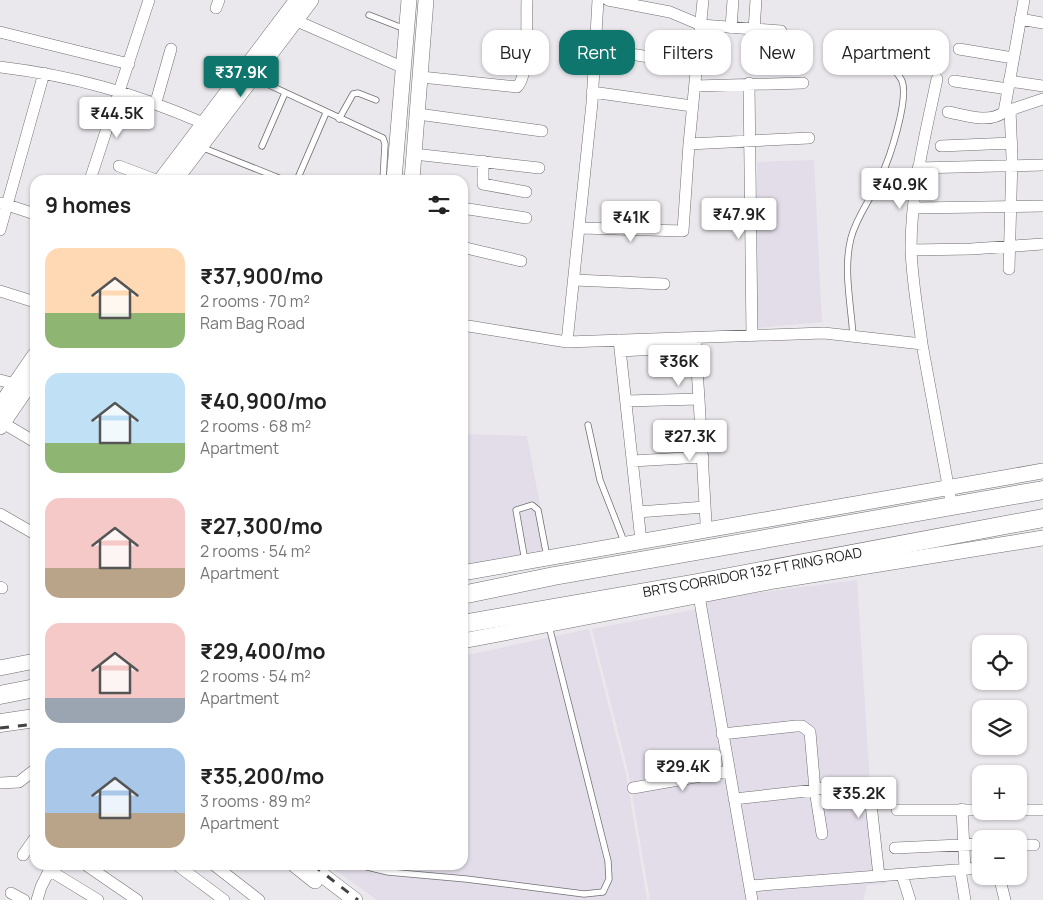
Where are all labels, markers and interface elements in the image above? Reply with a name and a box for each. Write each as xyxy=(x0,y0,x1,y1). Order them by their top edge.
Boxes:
chip: Buy xyxy=(482,30,549,75)
chip: Rent xyxy=(559,30,635,75)
chip: Filters xyxy=(645,30,731,75)
chip: New xyxy=(741,30,813,75)
chip: Apartment xyxy=(823,30,949,75)
pin: ₹37.9K xyxy=(200,56,282,98)
text: ₹37.9K xyxy=(215,61,267,83)
pin: ₹44.5K xyxy=(76,96,158,139)
text: ₹44.5K xyxy=(90,102,144,124)
pin: ₹40.9K xyxy=(859,168,941,210)
text: ₹40.9K xyxy=(872,173,928,195)
text: 9 homes xyxy=(45,191,131,219)
icon: filters xyxy=(425,191,453,219)
pin: ₹47.9K xyxy=(698,198,780,240)
pin: ₹41K xyxy=(601,200,661,243)
text: ₹47.9K xyxy=(712,203,766,225)
text: ₹41K xyxy=(613,206,649,228)
text: ₹37,900/mo xyxy=(200,262,323,290)
icon: home xyxy=(85,268,145,328)
text: 2 rooms · 70 m² xyxy=(200,290,310,312)
text: Ram Bag Road xyxy=(200,312,305,334)
pin: ₹36K xyxy=(649,344,709,387)
text: ₹36K xyxy=(659,350,699,372)
text: ₹40,900/mo xyxy=(200,387,327,415)
icon: home xyxy=(85,393,145,453)
text: 2 rooms · 68 m² xyxy=(200,415,311,437)
pin: ₹27.3K xyxy=(649,420,731,462)
text: ₹27.3K xyxy=(664,425,716,447)
text: Apartment xyxy=(200,437,279,459)
text: ₹27,300/mo xyxy=(200,512,323,540)
icon: home xyxy=(85,518,145,578)
text: 2 rooms · 54 m² xyxy=(200,540,311,562)
street label: BRTS CORRIDOR 132 FT RING ROAD xyxy=(641,542,864,601)
text: Apartment xyxy=(200,562,279,584)
map controls xyxy=(972,635,1027,885)
button: locate xyxy=(972,635,1027,690)
text: ₹29,400/mo xyxy=(200,637,325,665)
icon: home xyxy=(85,643,145,703)
text: 2 rooms · 54 m² xyxy=(200,665,311,687)
text: Apartment xyxy=(200,687,279,709)
button: layers xyxy=(972,700,1027,755)
pin: ₹29.4K xyxy=(642,750,724,792)
text: ₹29.4K xyxy=(656,755,710,777)
text: ₹35,200/mo xyxy=(200,762,324,790)
button: + xyxy=(972,765,1027,820)
icon: home xyxy=(85,768,145,828)
pin: ₹35.2K xyxy=(818,776,900,819)
text: ₹35.2K xyxy=(832,782,886,804)
text: 3 rooms · 89 m² xyxy=(200,790,311,812)
text: Apartment xyxy=(200,812,279,834)
button: − xyxy=(972,830,1027,885)

